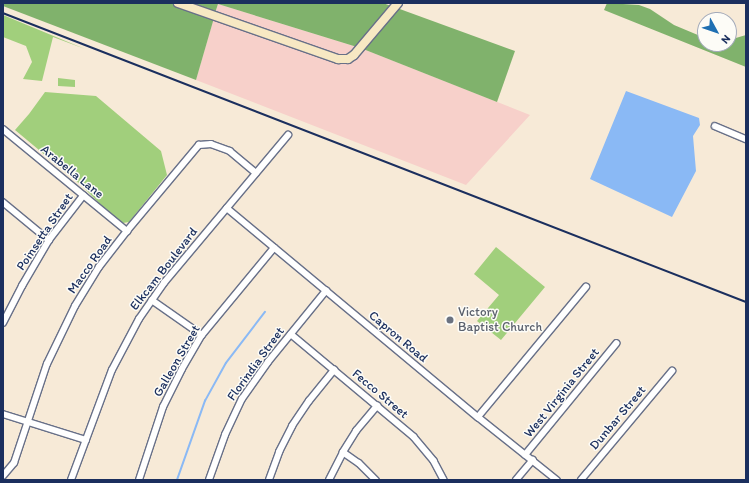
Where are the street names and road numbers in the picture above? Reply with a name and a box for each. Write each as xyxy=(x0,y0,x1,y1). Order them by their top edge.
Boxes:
street label: Arabella Lane xyxy=(37,142,107,202)
street label: Poinsetta Street xyxy=(13,190,77,274)
street label: Elkcam Boulevard xyxy=(127,224,201,314)
street label: Macco Road xyxy=(65,233,115,297)
street label: Capron Road xyxy=(365,308,431,366)
street label: Galleon Street xyxy=(150,322,204,400)
street label: Florindia Street xyxy=(224,324,288,404)
street label: West Virginia Street xyxy=(521,345,603,441)
street label: Fecco Street xyxy=(349,366,411,422)
street label: Dunbar Street xyxy=(587,383,649,453)

